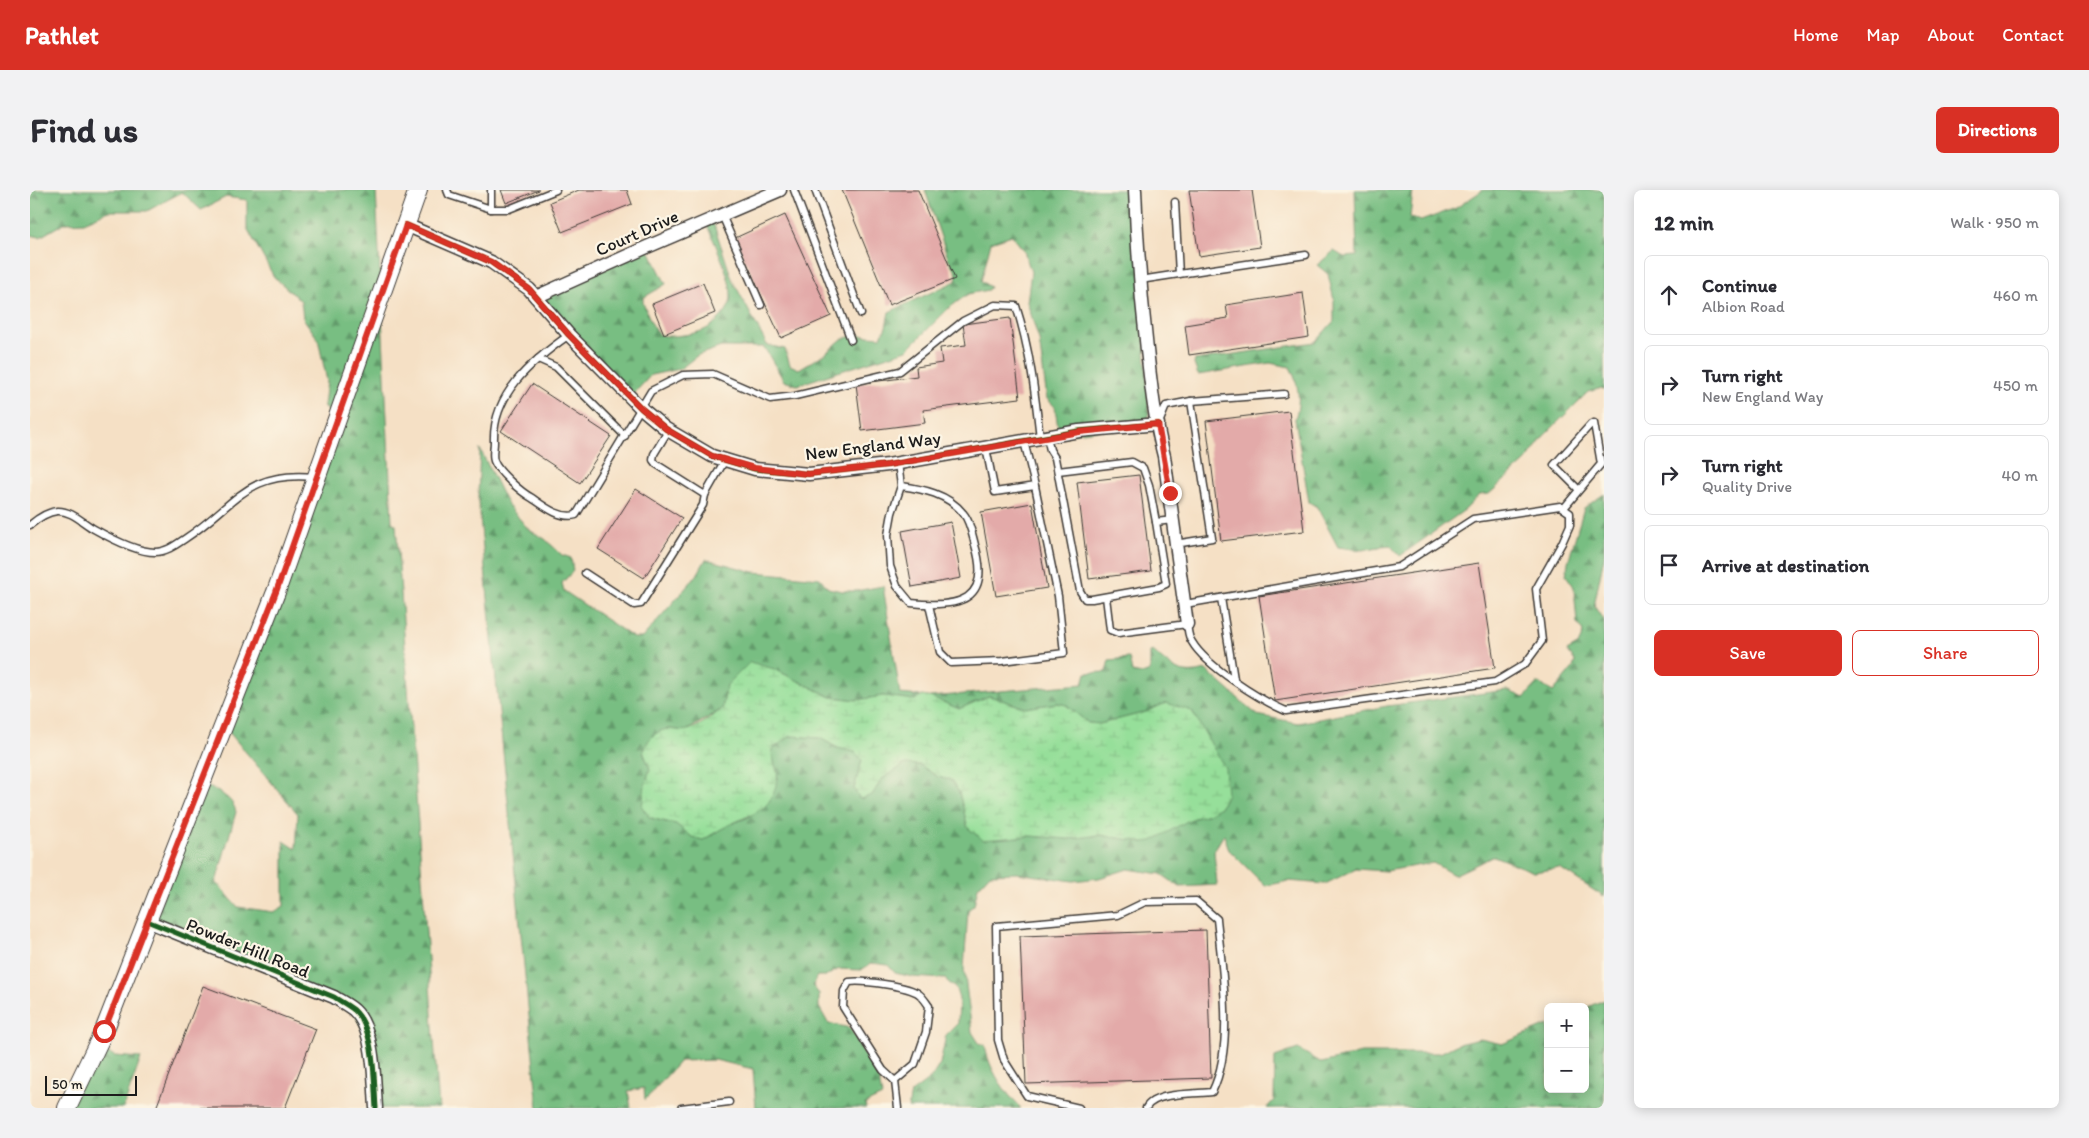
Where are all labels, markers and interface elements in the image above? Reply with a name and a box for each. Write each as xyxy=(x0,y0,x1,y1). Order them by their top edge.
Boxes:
text: Pathlet xyxy=(25,21,99,50)
text: Home xyxy=(1793,24,1839,46)
text: Map xyxy=(1867,24,1900,46)
text: About xyxy=(1928,24,1974,46)
text: Contact xyxy=(2002,24,2064,46)
button: Directions xyxy=(1936,107,2059,153)
text: Find us xyxy=(30,109,138,151)
street label: Court Drive xyxy=(592,205,682,261)
text: 12 min xyxy=(1654,210,1714,235)
text: Walk · 950 m xyxy=(1950,213,2039,232)
text: Continue xyxy=(1702,274,1777,297)
icon: ahead xyxy=(1655,281,1683,309)
text: 460 m xyxy=(1993,286,2038,305)
text: Albion Road xyxy=(1702,297,1785,316)
text: Turn right xyxy=(1702,364,1783,387)
icon: right xyxy=(1655,371,1683,399)
text: 450 m xyxy=(1993,376,2038,395)
text: New England Way xyxy=(1702,387,1823,406)
street label: New England Way xyxy=(804,427,943,465)
text: Turn right xyxy=(1702,454,1783,477)
icon: right xyxy=(1655,461,1683,489)
text: 40 m xyxy=(2001,466,2038,485)
text: Quality Drive xyxy=(1702,477,1792,496)
route end xyxy=(1159,482,1182,505)
icon: arrive xyxy=(1655,551,1683,579)
text: Arrive at destination xyxy=(1702,554,1869,577)
button: Save xyxy=(1654,630,1842,676)
button: Share xyxy=(1852,630,2039,676)
street label: Powder Hill Road xyxy=(183,913,313,983)
map controls xyxy=(1544,1003,1589,1093)
button: + xyxy=(1544,1003,1589,1048)
route start xyxy=(93,1020,116,1043)
button: − xyxy=(1544,1048,1589,1093)
scale bar xyxy=(45,1073,138,1096)
text: 50 m xyxy=(52,1076,83,1093)

